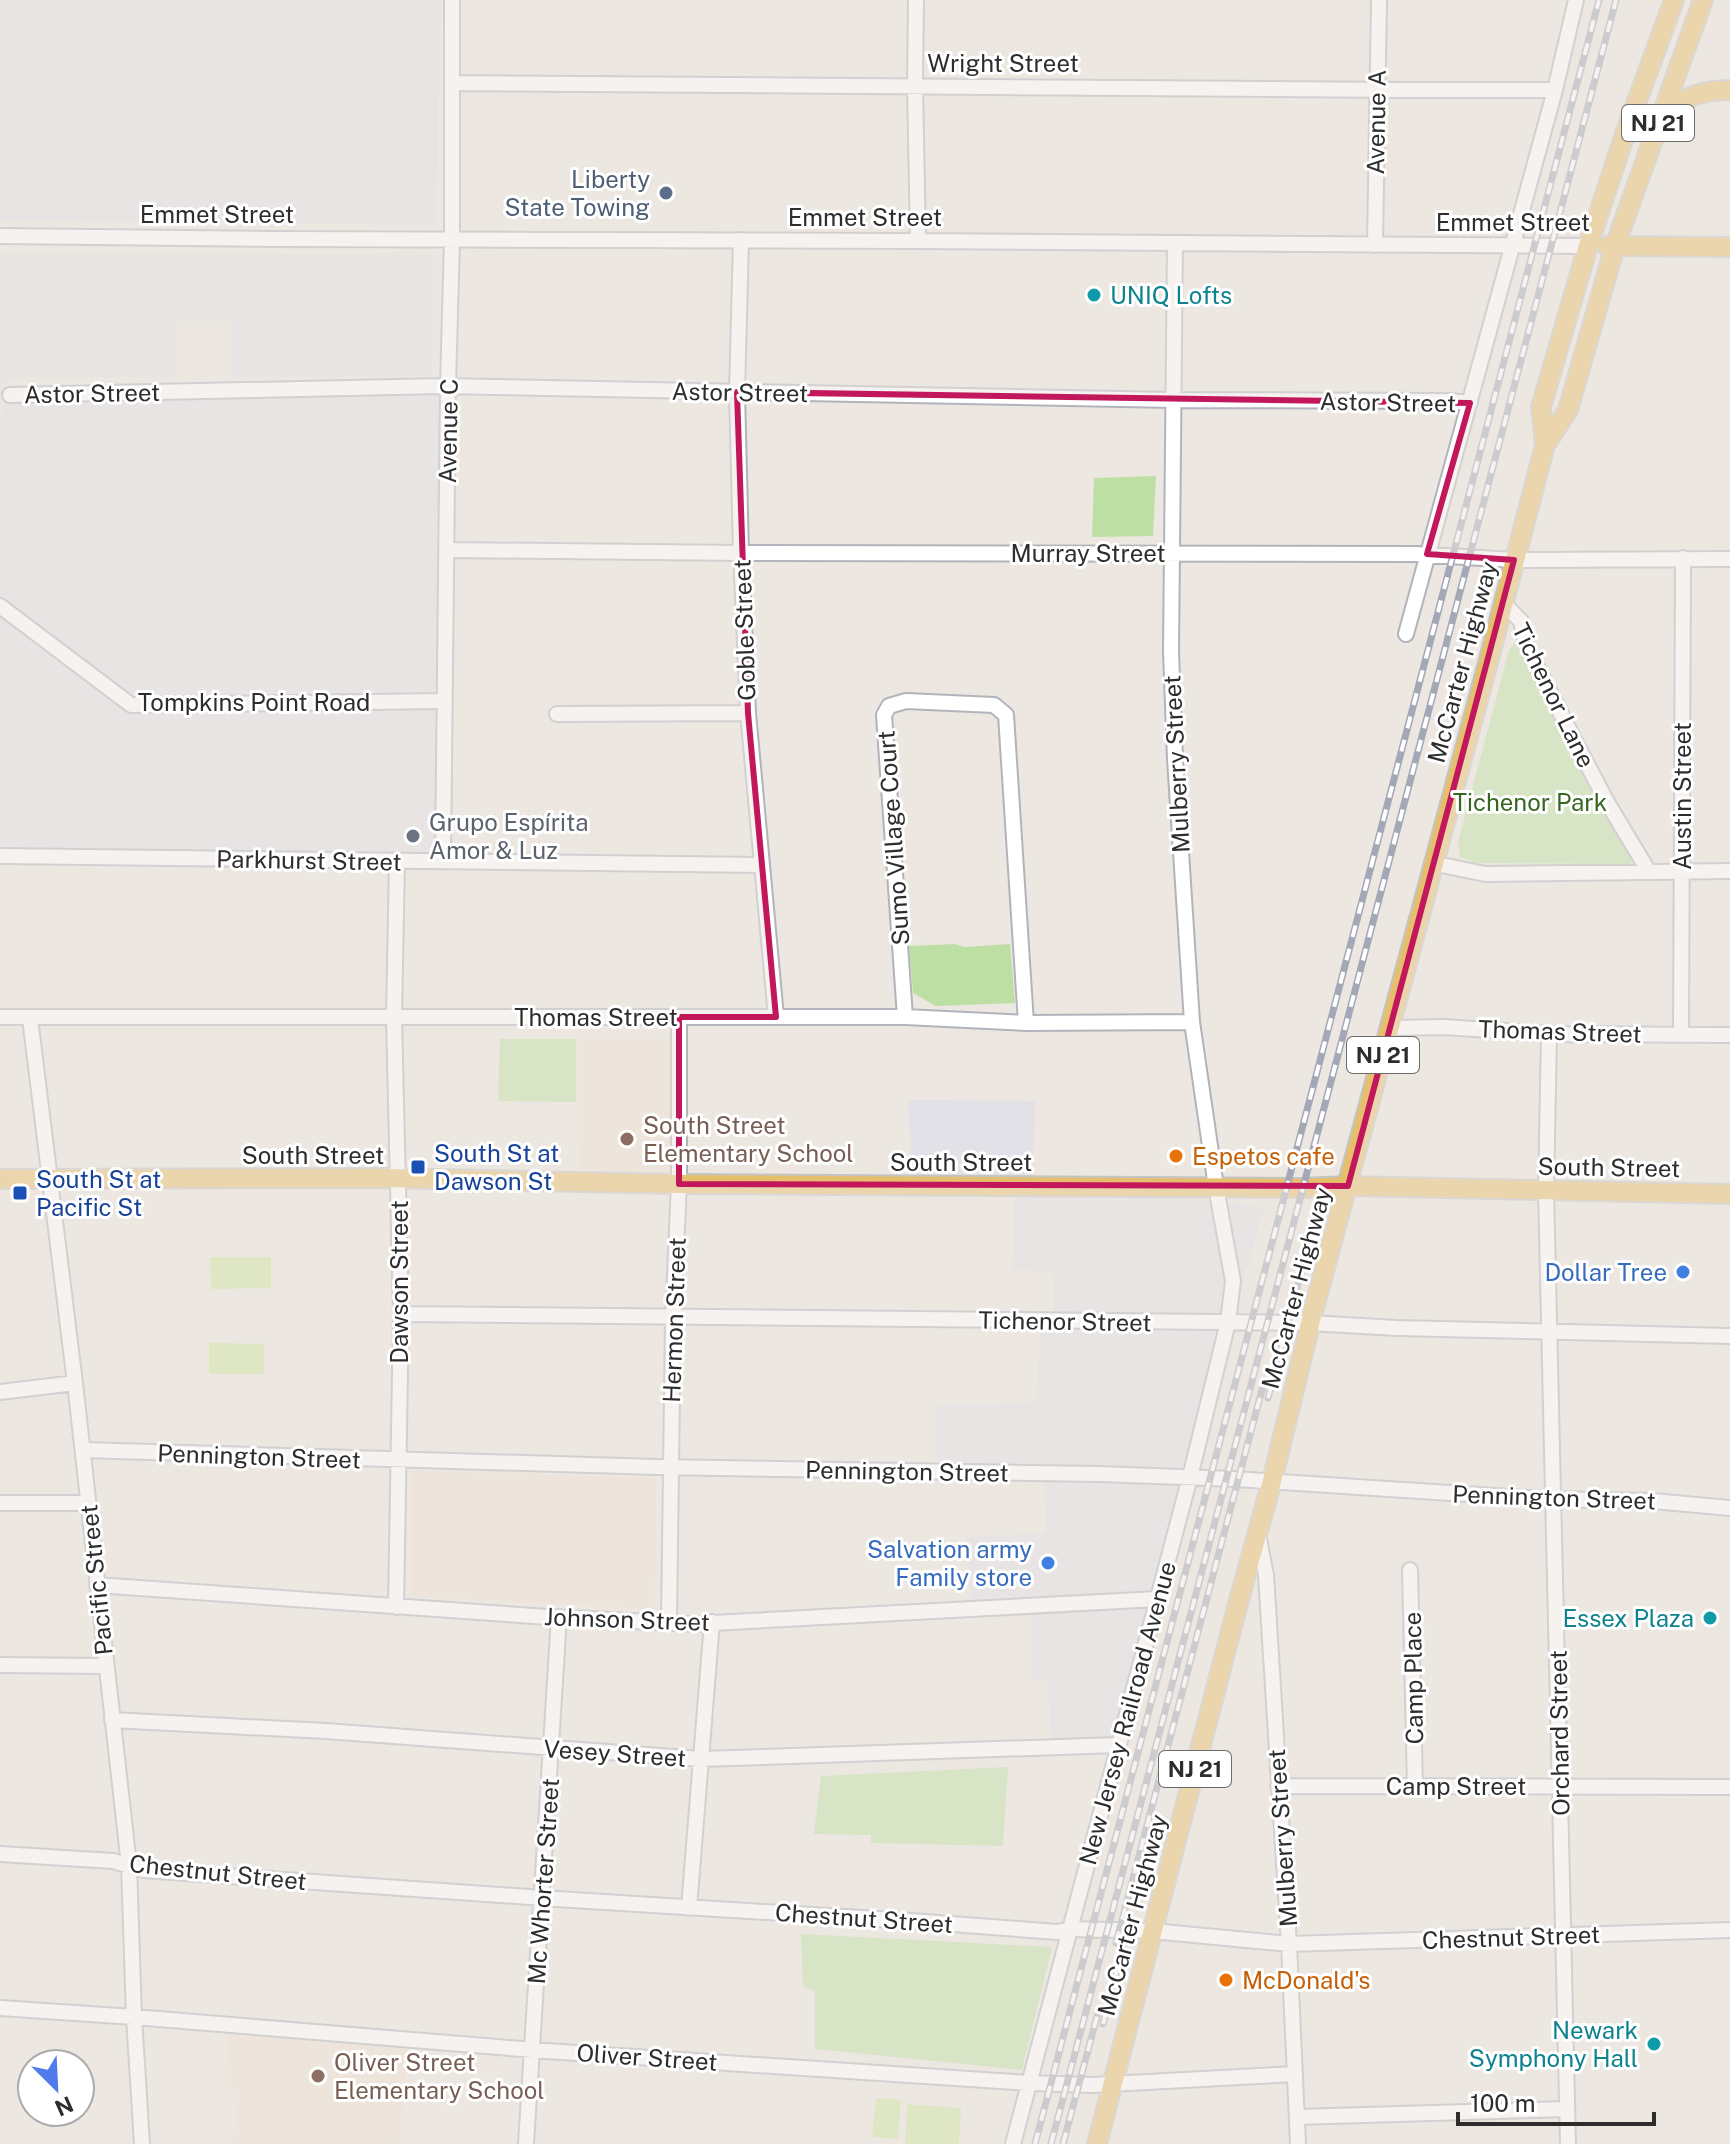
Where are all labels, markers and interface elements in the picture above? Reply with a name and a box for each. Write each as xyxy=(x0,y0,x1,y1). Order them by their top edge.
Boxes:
street label: Wright Street xyxy=(927,49,1079,77)
street label: Avenue A xyxy=(1361,69,1391,175)
road number: NJ 21 xyxy=(1622,105,1694,141)
place label: Liberty State Towing xyxy=(505,165,650,221)
marker: Liberty State Towing xyxy=(657,184,675,202)
street label: Emmet Street xyxy=(140,200,294,228)
street label: Emmet Street xyxy=(788,203,942,231)
street label: Emmet Street xyxy=(1436,208,1590,236)
place label: UNIQ Lofts xyxy=(1110,281,1232,309)
marker: UNIQ Lofts xyxy=(1085,286,1103,304)
street label: Astor Street xyxy=(672,377,808,407)
street label: Astor Street xyxy=(24,378,160,408)
street label: Avenue C xyxy=(433,378,463,484)
street label: Astor Street xyxy=(1320,387,1456,417)
street label: Murray Street xyxy=(1010,539,1166,567)
street label: McCarter Highway xyxy=(1422,558,1502,766)
street label: Goble Street xyxy=(728,559,760,701)
street label: Tichenor Lane xyxy=(1507,618,1601,772)
street label: Mulberry Street xyxy=(1157,674,1195,854)
street label: Tompkins Point Road xyxy=(138,688,370,716)
street label: Austin Street xyxy=(1668,722,1696,870)
street label: Sumo Village Court xyxy=(872,730,914,946)
park label: Tichenor Park xyxy=(1453,788,1607,816)
place label: Grupo Espírita Amor & Luz xyxy=(429,808,589,864)
marker: Grupo Espírita Amor & Luz xyxy=(404,827,422,845)
street label: Parkhurst Street xyxy=(216,844,402,876)
street label: Thomas Street xyxy=(514,1003,678,1031)
street label: Thomas Street xyxy=(1478,1014,1642,1048)
road number: NJ 21 xyxy=(1347,1037,1419,1073)
place label: South Street Elementary School xyxy=(643,1111,854,1167)
marker: South Street Elementary School xyxy=(618,1130,636,1148)
place label: South St at Dawson St xyxy=(434,1139,559,1195)
street label: South Street xyxy=(242,1141,384,1169)
place label: Espetos cafe xyxy=(1192,1142,1335,1170)
marker: Espetos cafe xyxy=(1167,1147,1185,1165)
street label: South Street xyxy=(890,1148,1032,1176)
street label: South Street xyxy=(1537,1152,1681,1182)
marker: South St at Dawson St xyxy=(409,1158,427,1176)
place label: South St at Pacific St xyxy=(36,1165,161,1221)
marker: South St at Pacific St xyxy=(11,1184,29,1202)
street label: McCarter Highway xyxy=(1256,1184,1336,1392)
street label: Dawson Street xyxy=(385,1200,413,1364)
street label: Hermon Street xyxy=(657,1237,691,1403)
place label: Dollar Tree xyxy=(1544,1258,1667,1286)
marker: Dollar Tree xyxy=(1674,1263,1692,1281)
street label: Tichenor Street xyxy=(978,1305,1152,1337)
street label: Pennington Street xyxy=(157,1438,361,1474)
street label: Pennington Street xyxy=(805,1455,1009,1487)
street label: Pennington Street xyxy=(1452,1479,1656,1515)
street label: Pacific Street xyxy=(74,1503,118,1657)
place label: Salvation army Family store xyxy=(867,1535,1032,1591)
marker: Salvation army Family store xyxy=(1039,1554,1057,1572)
street label: New Jersey Railroad Avenue xyxy=(1073,1558,1181,1868)
street label: Johnson Street xyxy=(544,1602,710,1636)
place label: Essex Plaza xyxy=(1562,1604,1694,1632)
marker: Essex Plaza xyxy=(1701,1609,1719,1627)
street label: Camp Place xyxy=(1398,1611,1428,1745)
street label: Orchard Street xyxy=(1544,1650,1574,1816)
street label: Vesey Street xyxy=(543,1734,687,1772)
street label: Mulberry Street xyxy=(1262,1748,1302,1928)
road number: NJ 21 xyxy=(1159,1751,1231,1787)
street label: Camp Street xyxy=(1386,1772,1526,1800)
street label: Mc Whorter Street xyxy=(522,1777,564,1985)
street label: McCarter Highway xyxy=(1092,1811,1172,2019)
street label: Chestnut Street xyxy=(128,1849,308,1895)
street label: Chestnut Street xyxy=(774,1898,954,1938)
street label: Chestnut Street xyxy=(1421,1920,1601,1954)
place label: McDonald's xyxy=(1242,1966,1370,1994)
marker: McDonald's xyxy=(1217,1971,1235,1989)
place label: Newark Symphony Hall xyxy=(1469,2016,1638,2072)
marker: Newark Symphony Hall xyxy=(1645,2035,1663,2053)
street label: Oliver Street xyxy=(576,2038,718,2076)
north arrow xyxy=(16,2048,96,2128)
place label: Oliver Street Elementary School xyxy=(334,2048,545,2104)
marker: Oliver Street Elementary School xyxy=(309,2067,327,2085)
scale bar xyxy=(1458,2076,1654,2126)
text: 100 m xyxy=(1470,2089,1536,2117)
text: N xyxy=(51,2091,77,2122)

